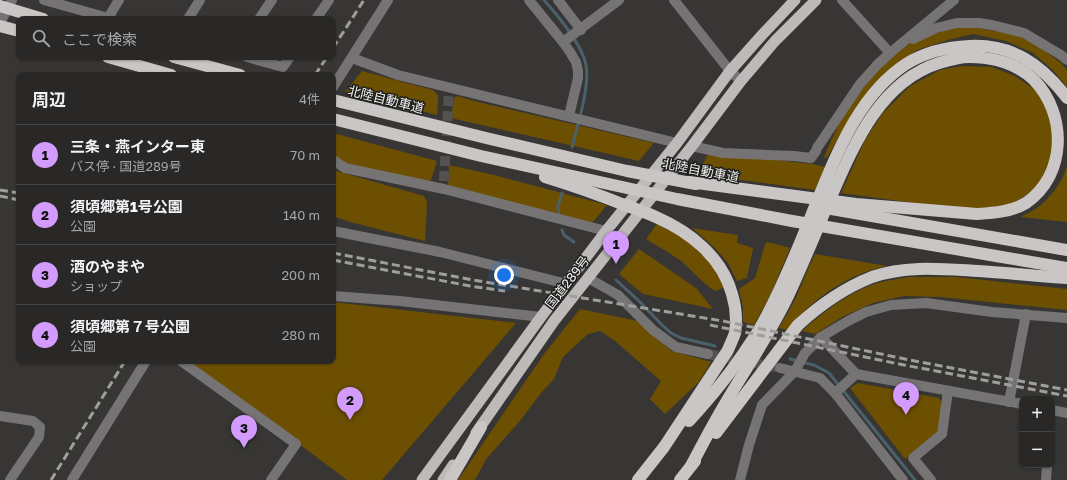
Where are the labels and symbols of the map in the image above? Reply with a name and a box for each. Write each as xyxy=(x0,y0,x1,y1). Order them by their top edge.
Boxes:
street label: 北陸自動車道 xyxy=(346,82,426,116)
street label: 北陸自動車道 xyxy=(661,155,741,185)
pin: 1 xyxy=(603,231,629,264)
street label: 国道289号 xyxy=(542,253,592,311)
your location xyxy=(494,265,514,285)
pin: 4 xyxy=(893,382,919,415)
pin: 2 xyxy=(337,387,363,420)
pin: 3 xyxy=(231,415,257,448)

